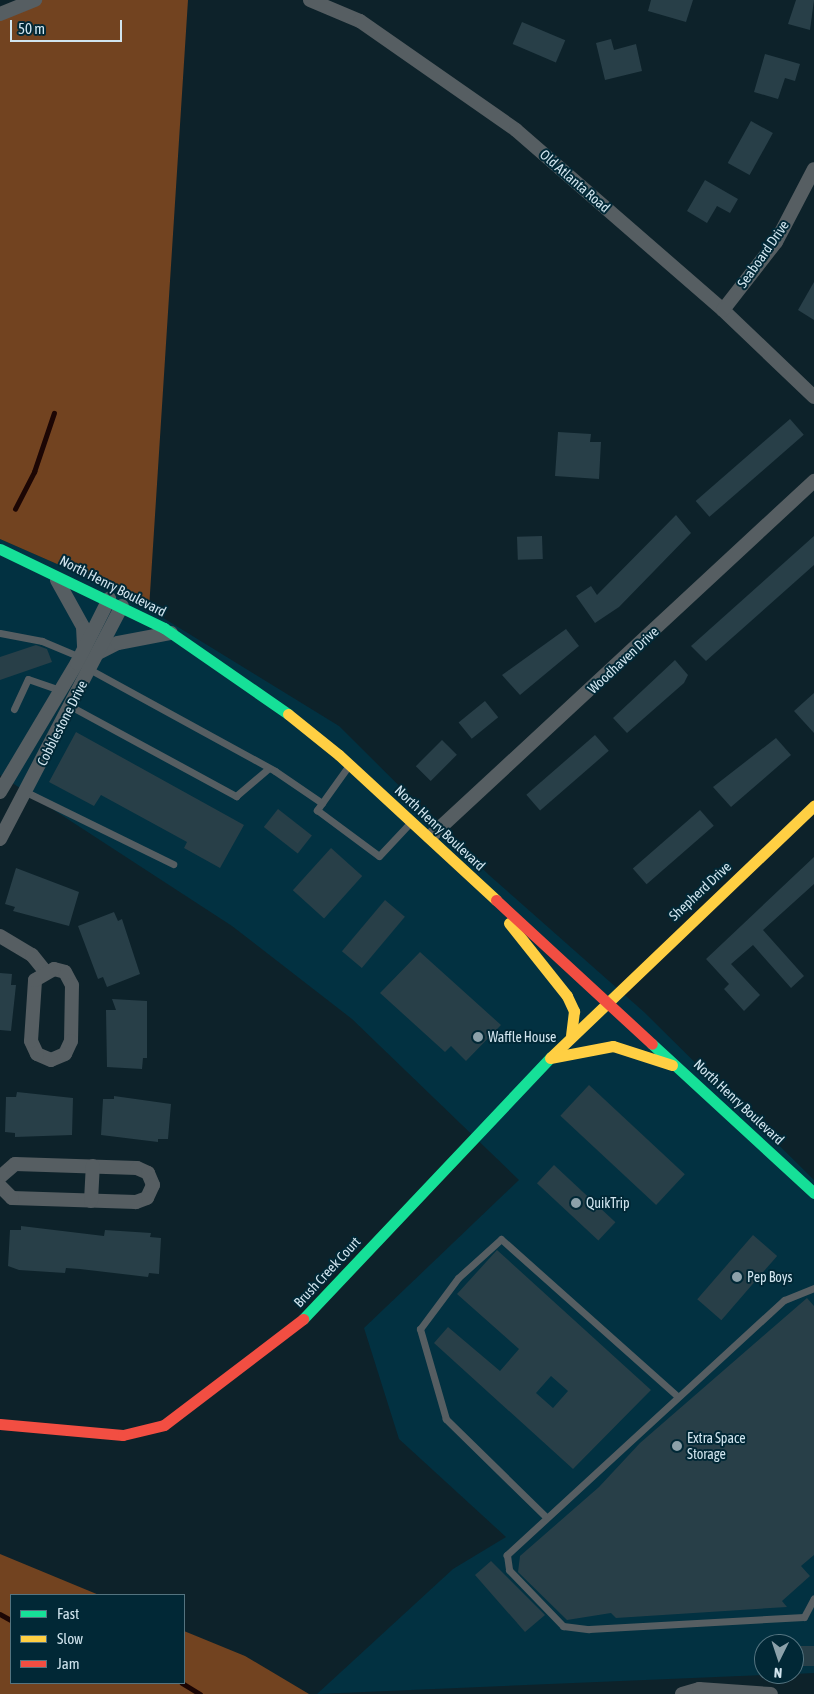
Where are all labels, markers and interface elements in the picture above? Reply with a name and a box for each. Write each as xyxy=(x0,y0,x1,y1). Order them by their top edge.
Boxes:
scale bar xyxy=(12,10,125,42)
text: 50 m xyxy=(18,20,45,37)
street label: Old Atlanta Road xyxy=(537,146,613,216)
street label: Seaboard Drive xyxy=(734,217,792,291)
street label: North Henry Boulevard xyxy=(57,552,169,620)
street label: Woodhaven Drive xyxy=(584,623,662,697)
street label: Cobblestone Drive xyxy=(33,677,91,769)
street label: North Henry Boulevard xyxy=(391,782,489,874)
street label: Shepherd Drive xyxy=(666,858,734,924)
place label: Waffle House xyxy=(488,1029,556,1045)
marker: Waffle House xyxy=(472,1031,484,1043)
street label: North Henry Boulevard xyxy=(690,1056,788,1148)
place label: QuikTrip xyxy=(586,1195,630,1211)
marker: QuikTrip xyxy=(570,1197,582,1209)
street label: Brush Creek Court xyxy=(290,1233,364,1311)
place label: Pep Boys xyxy=(747,1269,792,1285)
marker: Pep Boys xyxy=(731,1271,743,1283)
place label: Extra Space Storage xyxy=(687,1430,745,1462)
marker: Extra Space Storage xyxy=(671,1440,683,1452)
legend xyxy=(10,1594,185,1684)
text: Fast xyxy=(57,1605,79,1622)
text: Slow xyxy=(57,1630,83,1647)
north arrow xyxy=(754,1634,804,1684)
text: Jam xyxy=(57,1655,80,1672)
text: N xyxy=(773,1665,783,1681)

